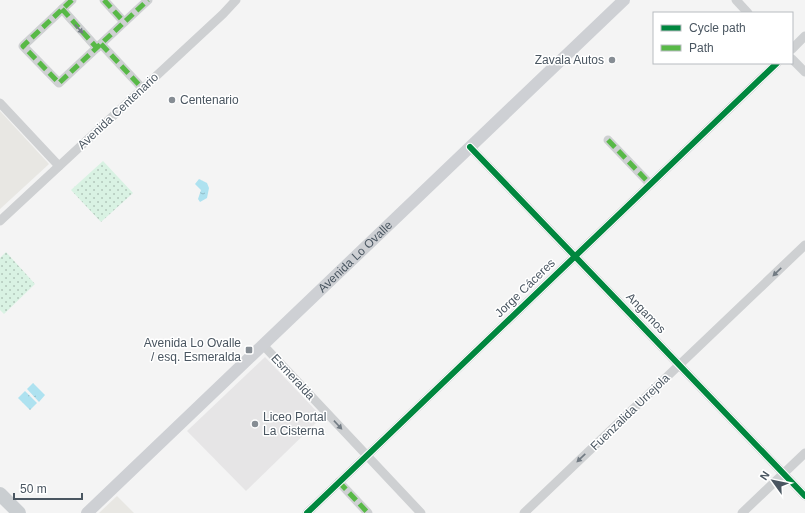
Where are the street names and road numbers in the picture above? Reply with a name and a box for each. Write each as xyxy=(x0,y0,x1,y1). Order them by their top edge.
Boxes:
street label: Avenida Centenario xyxy=(75,70,161,152)
street label: Avenida Lo Ovalle xyxy=(315,218,396,295)
street label: Jorge Cáceres xyxy=(492,256,558,320)
street label: Angamos xyxy=(623,290,669,336)
street label: Esmeralda xyxy=(268,351,318,403)
street label: Fuenzalida Urrejola xyxy=(588,371,673,453)

